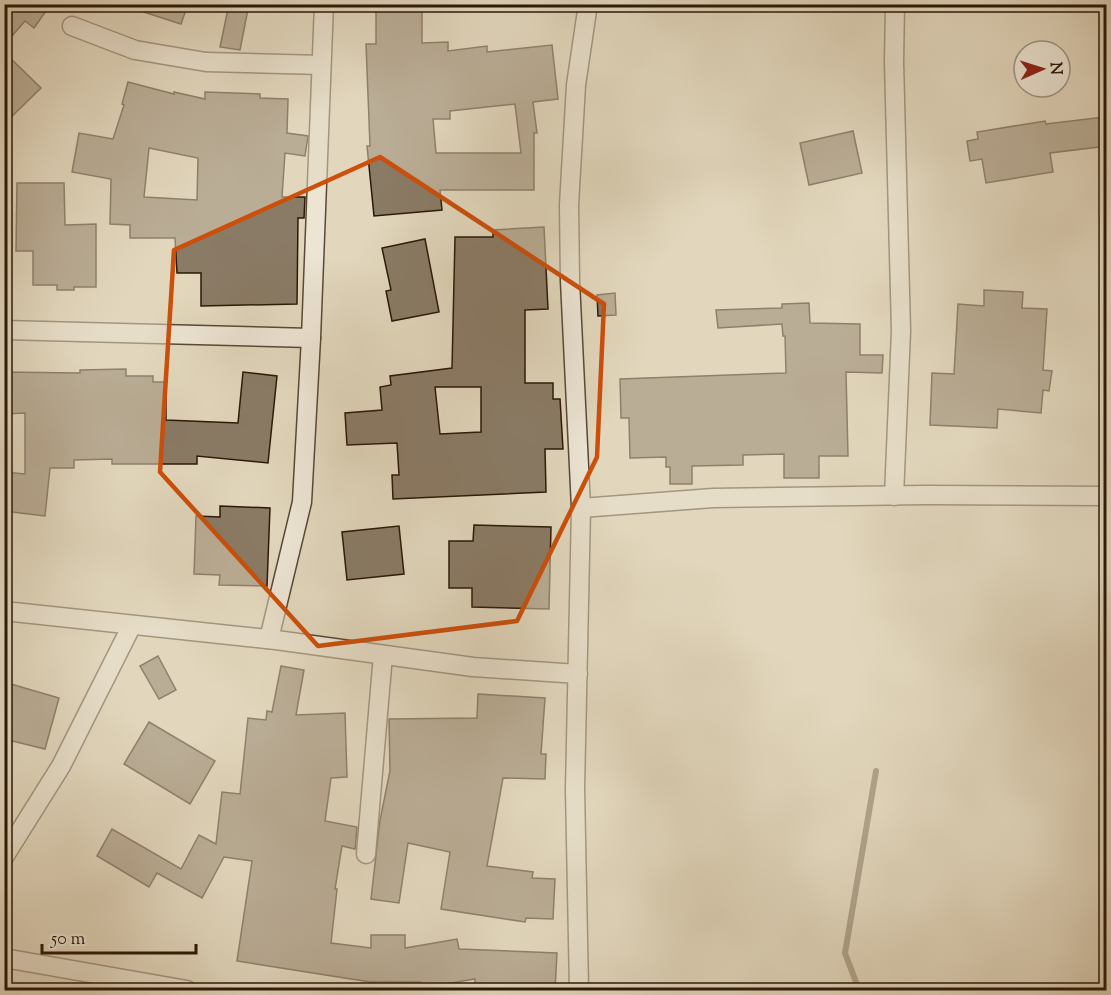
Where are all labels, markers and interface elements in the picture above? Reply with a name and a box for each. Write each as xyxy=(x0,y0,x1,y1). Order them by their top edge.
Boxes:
north arrow xyxy=(1012,39,1072,99)
text: N xyxy=(1043,61,1066,76)
scale bar xyxy=(42,917,196,955)
text: 50 m xyxy=(50,927,86,953)

